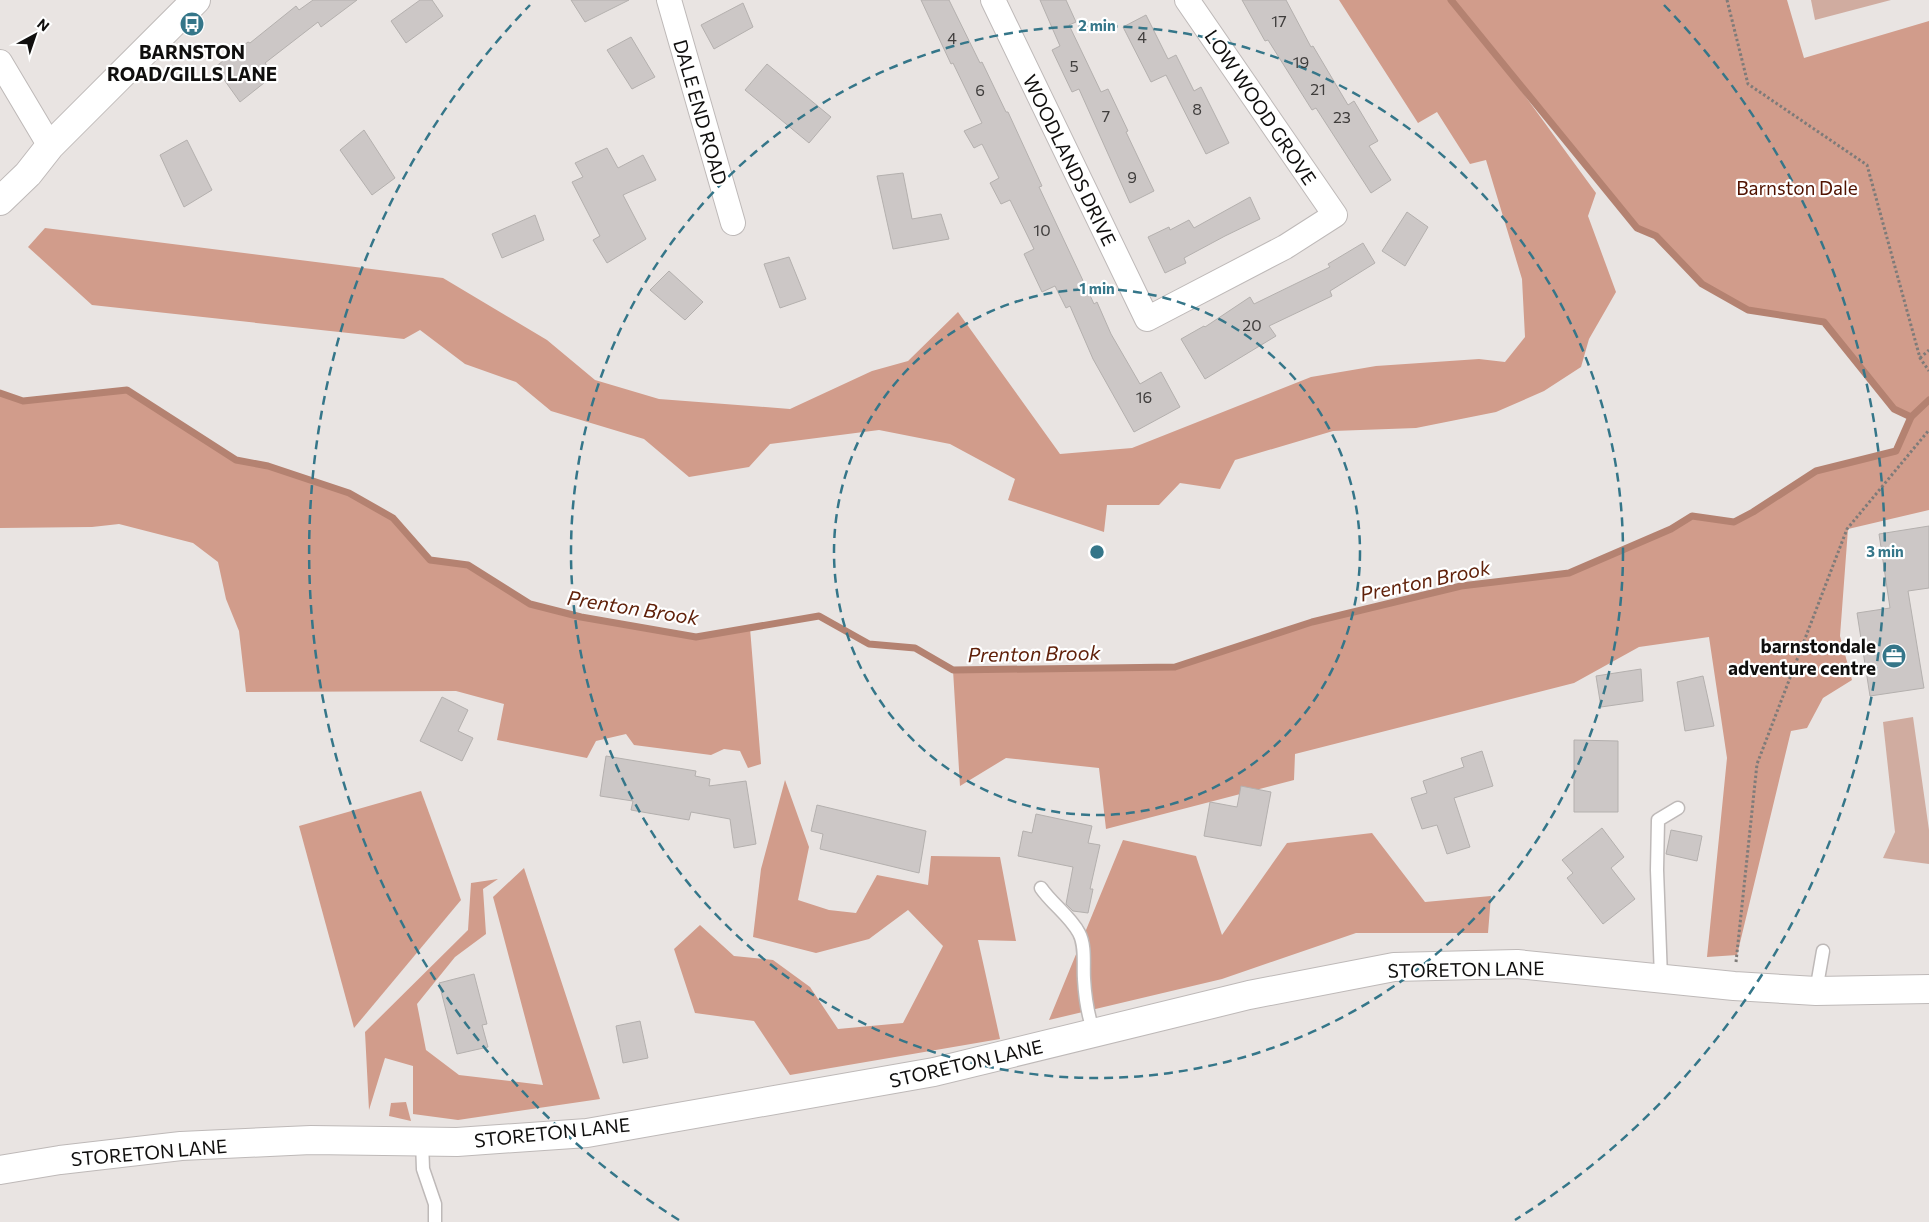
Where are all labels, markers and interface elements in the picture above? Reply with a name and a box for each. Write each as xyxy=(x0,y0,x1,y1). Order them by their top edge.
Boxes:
north arrow xyxy=(10,10,60,60)
bus stop icon: BARNSTON ROAD/GILLS LANE xyxy=(179,11,205,37)
house number: 17 xyxy=(1271,11,1287,30)
text: N xyxy=(34,15,53,35)
text: 2 min xyxy=(1078,16,1116,34)
street label: LOW WOOD GROVE xyxy=(1201,25,1321,189)
house number: 4 xyxy=(1137,27,1147,46)
house number: 4 xyxy=(947,28,957,47)
street label: DALE END ROAD xyxy=(669,37,733,187)
place label: BARNSTON ROAD/GILLS LANE xyxy=(107,40,277,85)
house number: 19 xyxy=(1293,52,1309,71)
house number: 5 xyxy=(1069,56,1079,75)
street label: WOODLANDS DRIVE xyxy=(1019,71,1121,249)
house number: 21 xyxy=(1310,79,1326,98)
house number: 6 xyxy=(975,80,985,99)
house number: 8 xyxy=(1192,99,1202,118)
house number: 7 xyxy=(1102,106,1110,125)
house number: 23 xyxy=(1333,107,1351,126)
house number: 9 xyxy=(1127,167,1137,186)
park label: Barnston Dale xyxy=(1736,176,1858,199)
house number: 10 xyxy=(1033,220,1051,239)
text: 1 min xyxy=(1079,279,1115,297)
house number: 20 xyxy=(1242,315,1262,334)
house number: 16 xyxy=(1136,387,1152,406)
text: 3 min xyxy=(1866,542,1904,560)
centre of rings xyxy=(1088,543,1106,561)
water label: Prenton Brook xyxy=(1358,554,1494,606)
water label: Prenton Brook xyxy=(566,585,702,629)
place label: barnstondale adventure centre xyxy=(1728,634,1876,679)
water label: Prenton Brook xyxy=(967,640,1102,666)
office icon: barnstondale adventure centre xyxy=(1881,643,1907,669)
street label: STORETON LANE xyxy=(1387,956,1545,982)
street label: STORETON LANE xyxy=(887,1034,1045,1092)
street label: STORETON LANE xyxy=(473,1112,631,1152)
street label: STORETON LANE xyxy=(70,1134,228,1170)

